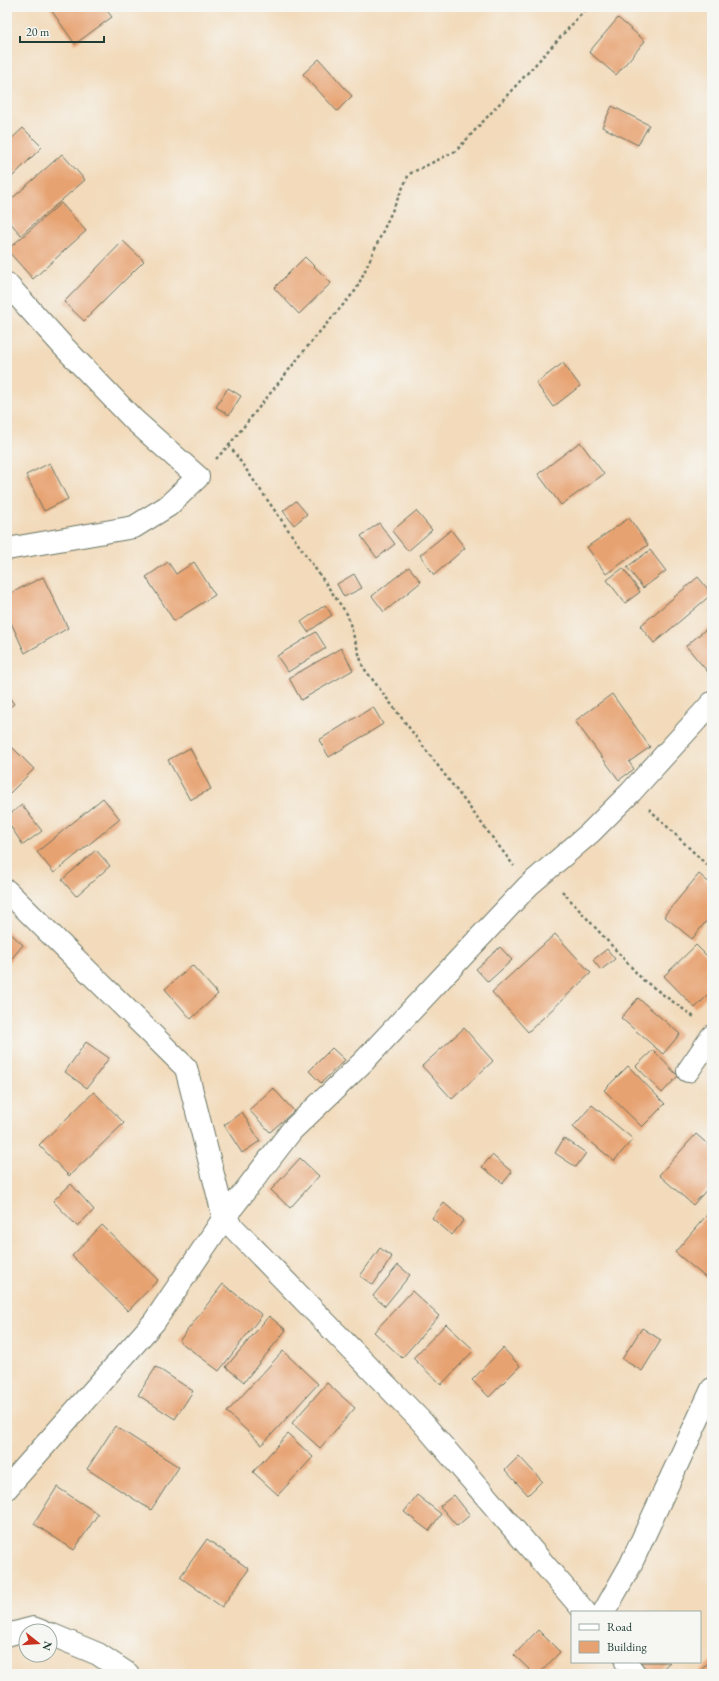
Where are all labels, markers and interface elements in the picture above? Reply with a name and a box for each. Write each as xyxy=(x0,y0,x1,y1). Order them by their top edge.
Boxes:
scale bar xyxy=(20,18,104,44)
text: 20 m xyxy=(26,24,50,40)
legend xyxy=(571,1611,701,1663)
text: Road xyxy=(607,1619,633,1635)
north arrow xyxy=(18,1623,58,1663)
text: Building xyxy=(607,1639,648,1655)
text: N xyxy=(40,1640,56,1652)

